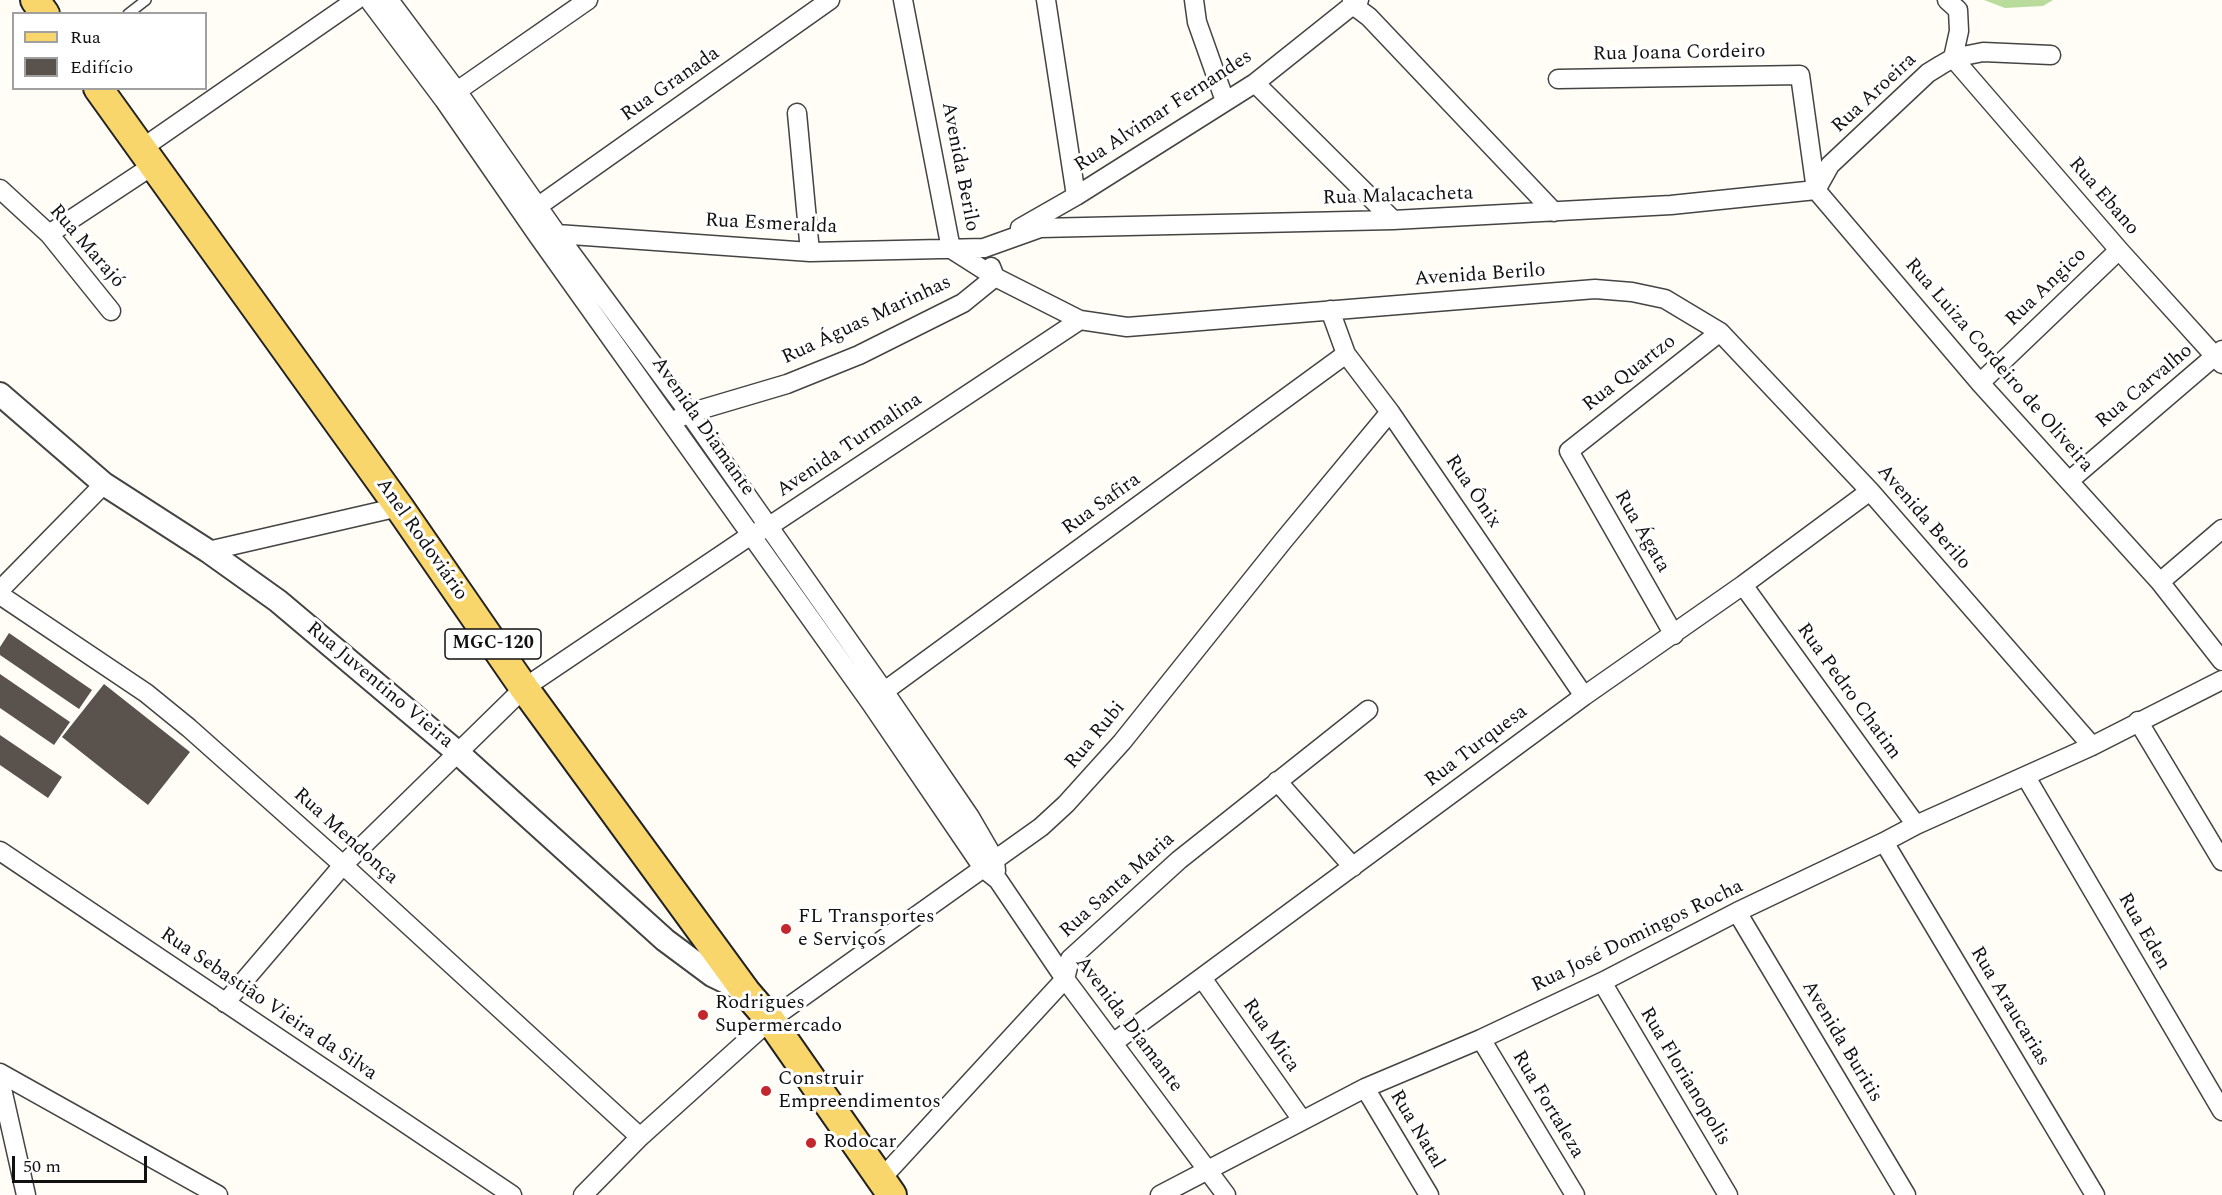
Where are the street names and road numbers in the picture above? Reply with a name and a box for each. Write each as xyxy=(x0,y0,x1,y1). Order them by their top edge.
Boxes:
street label: Rua Joana Cordeiro xyxy=(1592,40,1766,68)
street label: Rua Granada xyxy=(617,42,725,128)
street label: Rua Alvimar Fernandes xyxy=(1071,45,1257,179)
street label: Rua Aroeira xyxy=(1828,49,1922,139)
street label: Avenida Berilo xyxy=(935,100,983,234)
street label: Rua Ebano xyxy=(2063,153,2143,241)
street label: Rua Malacacheta xyxy=(1322,182,1474,212)
street label: Rua Marajó xyxy=(43,200,129,294)
street label: Rua Esmeralda xyxy=(704,210,838,240)
street label: Rua Angico xyxy=(2002,243,2092,333)
street label: Rua Luiza Cordeiro de Oliveira xyxy=(1899,254,2097,478)
street label: Avenida Berilo xyxy=(1414,259,1546,293)
street label: Rua Águas Marinhas xyxy=(778,271,956,371)
street label: Rua Quartzo xyxy=(1579,330,1681,418)
street label: Rua Carvalho xyxy=(2092,340,2198,434)
street label: Avenida Diamante xyxy=(645,353,759,501)
street label: Avenida Turmalina xyxy=(773,389,927,503)
street label: Rua Ônix xyxy=(1439,451,1505,533)
street label: Avenida Berilo xyxy=(1871,461,1975,575)
street label: Rua Safira xyxy=(1058,469,1146,541)
street label: Anel Rodoviário xyxy=(370,474,472,606)
street label: Rua Ágata xyxy=(1608,487,1674,577)
street label: Rua Juventino Vieira xyxy=(301,617,457,755)
street label: Rua Pedro Chatim xyxy=(1791,619,1905,765)
road number: MGC-120 xyxy=(445,629,541,659)
street label: Rua Rubi xyxy=(1061,697,1131,775)
street label: Rua Turquesa xyxy=(1421,701,1533,793)
street label: Rua Mendonça xyxy=(288,784,402,890)
street label: Rua Santa Maria xyxy=(1056,828,1180,944)
street label: Rua José Domingos Rocha xyxy=(1528,875,1748,999)
street label: Rua Eden xyxy=(2111,889,2175,975)
street label: Rua Sebastião Vieira da Silva xyxy=(155,923,381,1087)
street label: Rua Araucarias xyxy=(1964,943,2054,1071)
street label: Avenida Diamante xyxy=(1069,952,1187,1098)
street label: Avenida Buritis xyxy=(1795,977,1887,1107)
street label: Rua Mica xyxy=(1236,995,1304,1077)
street label: Rua Florianopolis xyxy=(1633,1003,1735,1151)
street label: Rua Fortaleza xyxy=(1505,1047,1589,1163)
street label: Rua Natal xyxy=(1383,1086,1449,1174)

